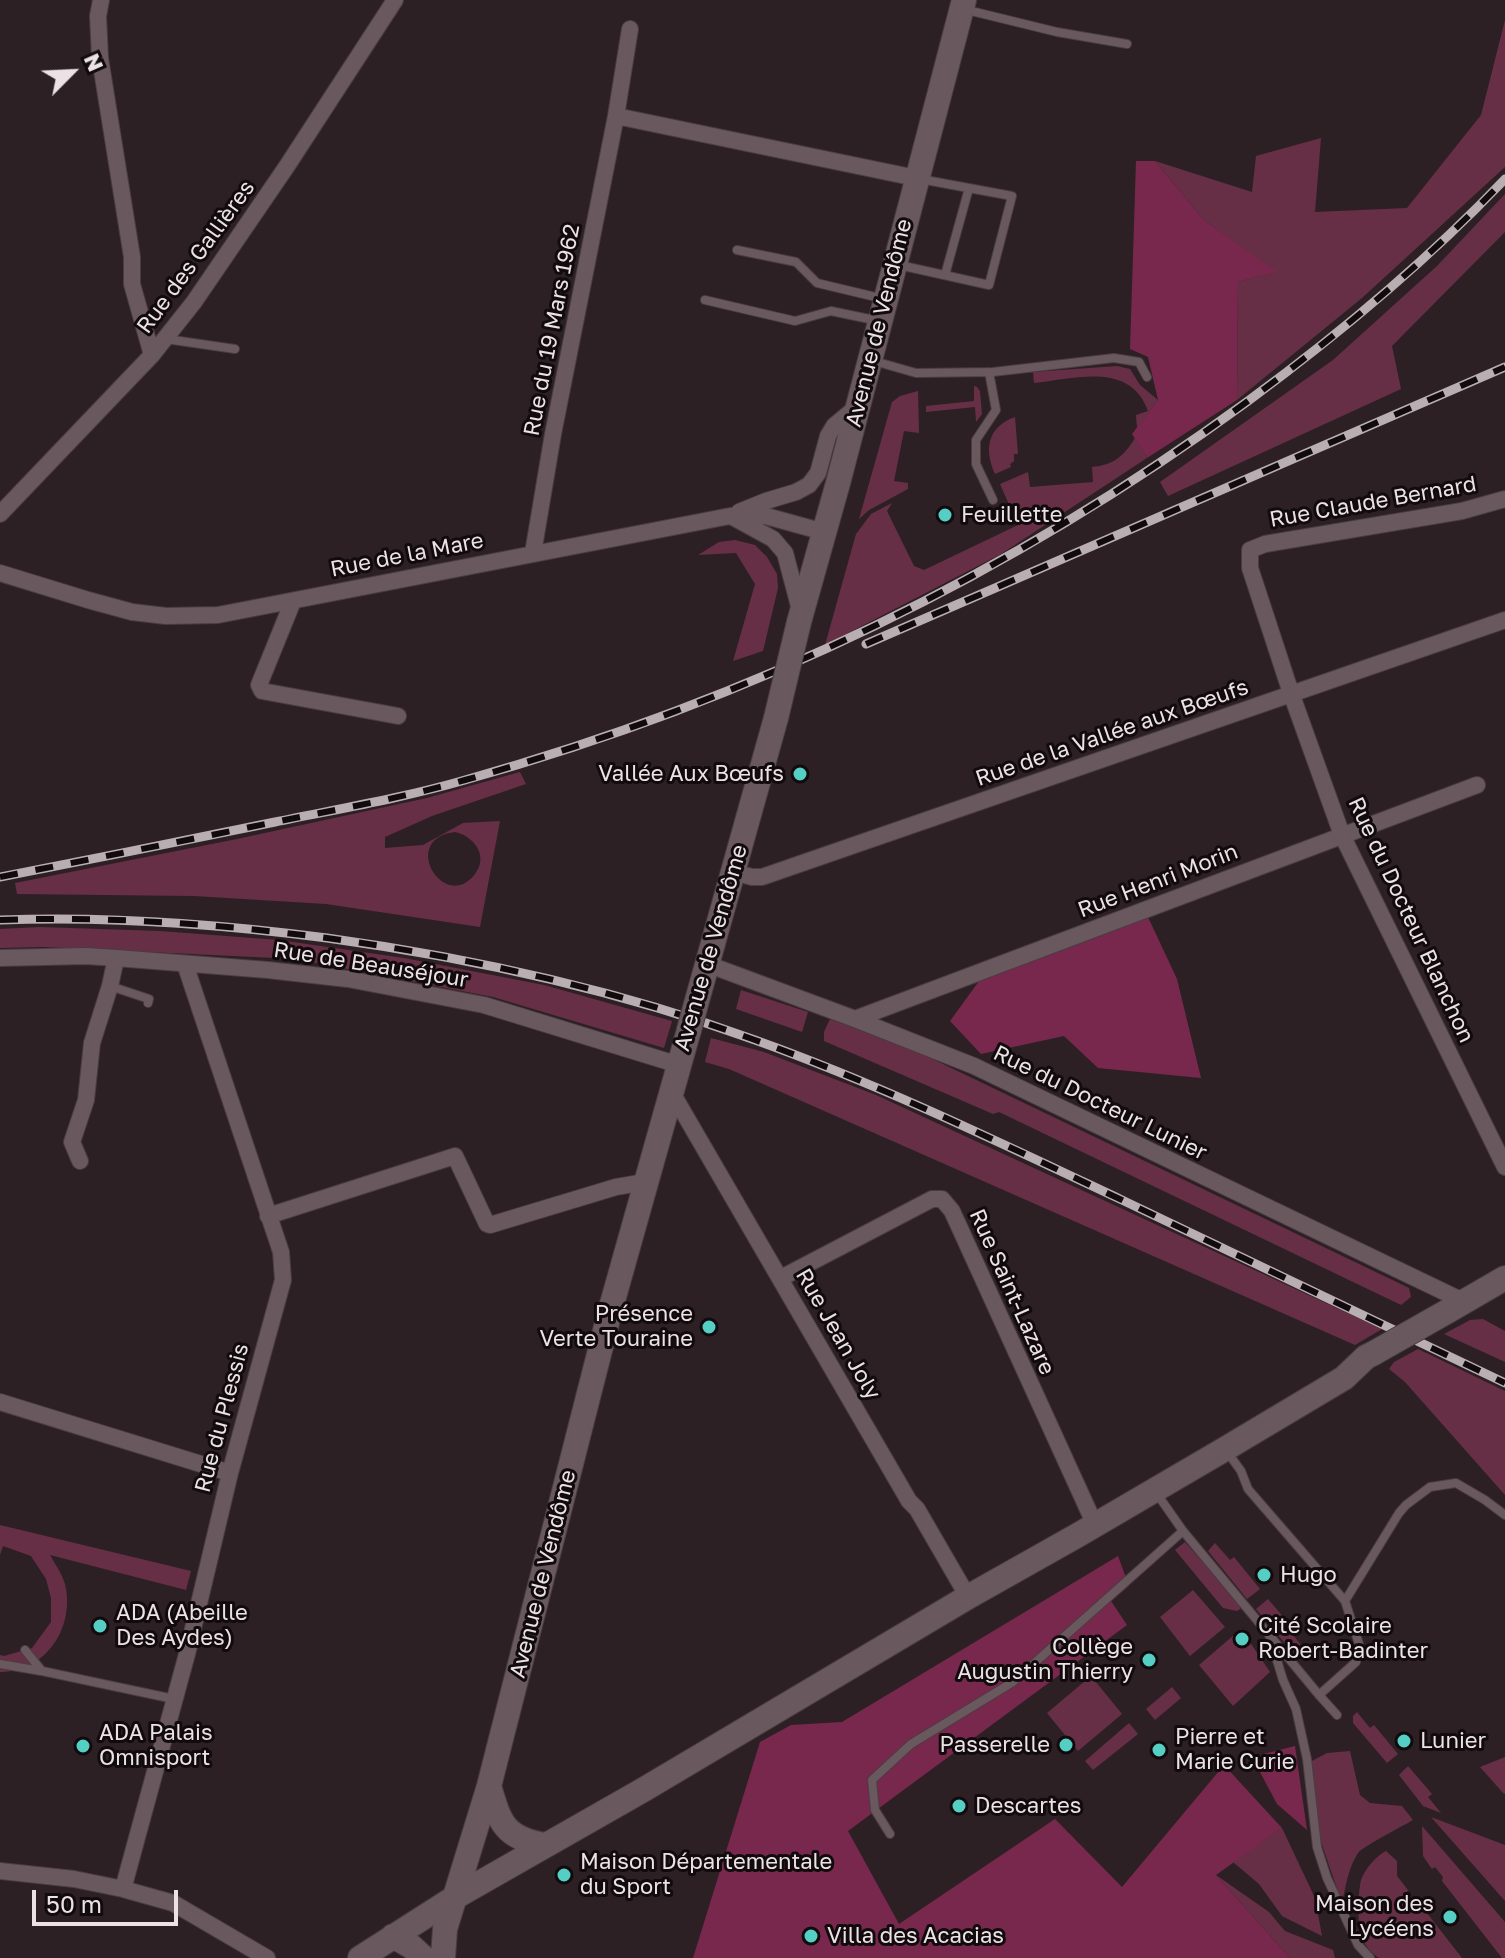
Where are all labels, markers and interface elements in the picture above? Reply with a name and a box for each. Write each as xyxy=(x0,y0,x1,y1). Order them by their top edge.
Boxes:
north arrow xyxy=(32,32,112,112)
text: N xyxy=(79,49,110,75)
street label: Rue des Gallières xyxy=(132,175,260,339)
street label: Avenue de Vendôme xyxy=(840,216,918,430)
street label: Rue du 19 Mars 1962 xyxy=(519,222,585,438)
street label: Rue Claude Bernard xyxy=(1268,471,1478,533)
place label: Feuillette xyxy=(961,502,1063,528)
marker: Feuillette xyxy=(936,506,954,524)
street label: Rue de la Mare xyxy=(328,527,486,583)
street label: Rue de la Vallée aux Bœufs xyxy=(972,674,1252,792)
place label: Vallée Aux Bœufs xyxy=(598,761,784,787)
marker: Vallée Aux Bœufs xyxy=(791,765,809,783)
street label: Rue du Docteur Blanchon xyxy=(1342,793,1480,1047)
street label: Rue Henri Morin xyxy=(1074,838,1242,924)
street label: Avenue de Vendôme xyxy=(669,842,753,1054)
street label: Rue de Beauséjour xyxy=(272,937,470,993)
street label: Rue du Docteur Lunier xyxy=(989,1040,1211,1166)
street label: Rue Saint-Lazare xyxy=(964,1205,1060,1379)
street label: Rue Jean Joly xyxy=(790,1264,886,1404)
place label: Présence Verte Touraine xyxy=(540,1301,693,1352)
marker: Présence Verte Touraine xyxy=(700,1318,718,1336)
street label: Rue du Plessis xyxy=(189,1341,255,1495)
street label: Avenue de Vendôme xyxy=(504,1467,582,1681)
place label: Hugo xyxy=(1280,1562,1337,1588)
marker: Hugo xyxy=(1255,1566,1273,1584)
place label: ADA (Abeille Des Aydes) xyxy=(116,1600,248,1652)
place label: Cité Scolaire Robert-Badinter xyxy=(1258,1613,1428,1664)
marker: ADA (Abeille Des Aydes) xyxy=(91,1617,109,1635)
marker: Cité Scolaire Robert-Badinter xyxy=(1233,1630,1251,1648)
place label: Collège Augustin Thierry xyxy=(957,1634,1133,1686)
marker: Collège Augustin Thierry xyxy=(1140,1651,1158,1669)
place label: ADA Palais Omnisport xyxy=(99,1720,213,1772)
place label: Pierre et Marie Curie xyxy=(1175,1724,1295,1776)
place label: Lunier xyxy=(1420,1728,1486,1754)
place label: Passerelle xyxy=(940,1732,1050,1758)
marker: Lunier xyxy=(1395,1732,1413,1750)
marker: Passerelle xyxy=(1057,1736,1075,1754)
marker: ADA Palais Omnisport xyxy=(74,1737,92,1755)
marker: Pierre et Marie Curie xyxy=(1150,1741,1168,1759)
place label: Descartes xyxy=(975,1793,1081,1819)
marker: Descartes xyxy=(950,1797,968,1815)
place label: Maison Départementale du Sport xyxy=(580,1849,832,1900)
marker: Maison Départementale du Sport xyxy=(555,1866,573,1884)
scale bar xyxy=(36,1874,182,1924)
text: 50 m xyxy=(46,1889,102,1918)
place label: Maison des Lycéens xyxy=(1315,1891,1434,1942)
marker: Maison des Lycéens xyxy=(1441,1908,1459,1926)
place label: Villa des Acacias xyxy=(827,1923,1004,1949)
marker: Villa des Acacias xyxy=(802,1927,820,1945)

